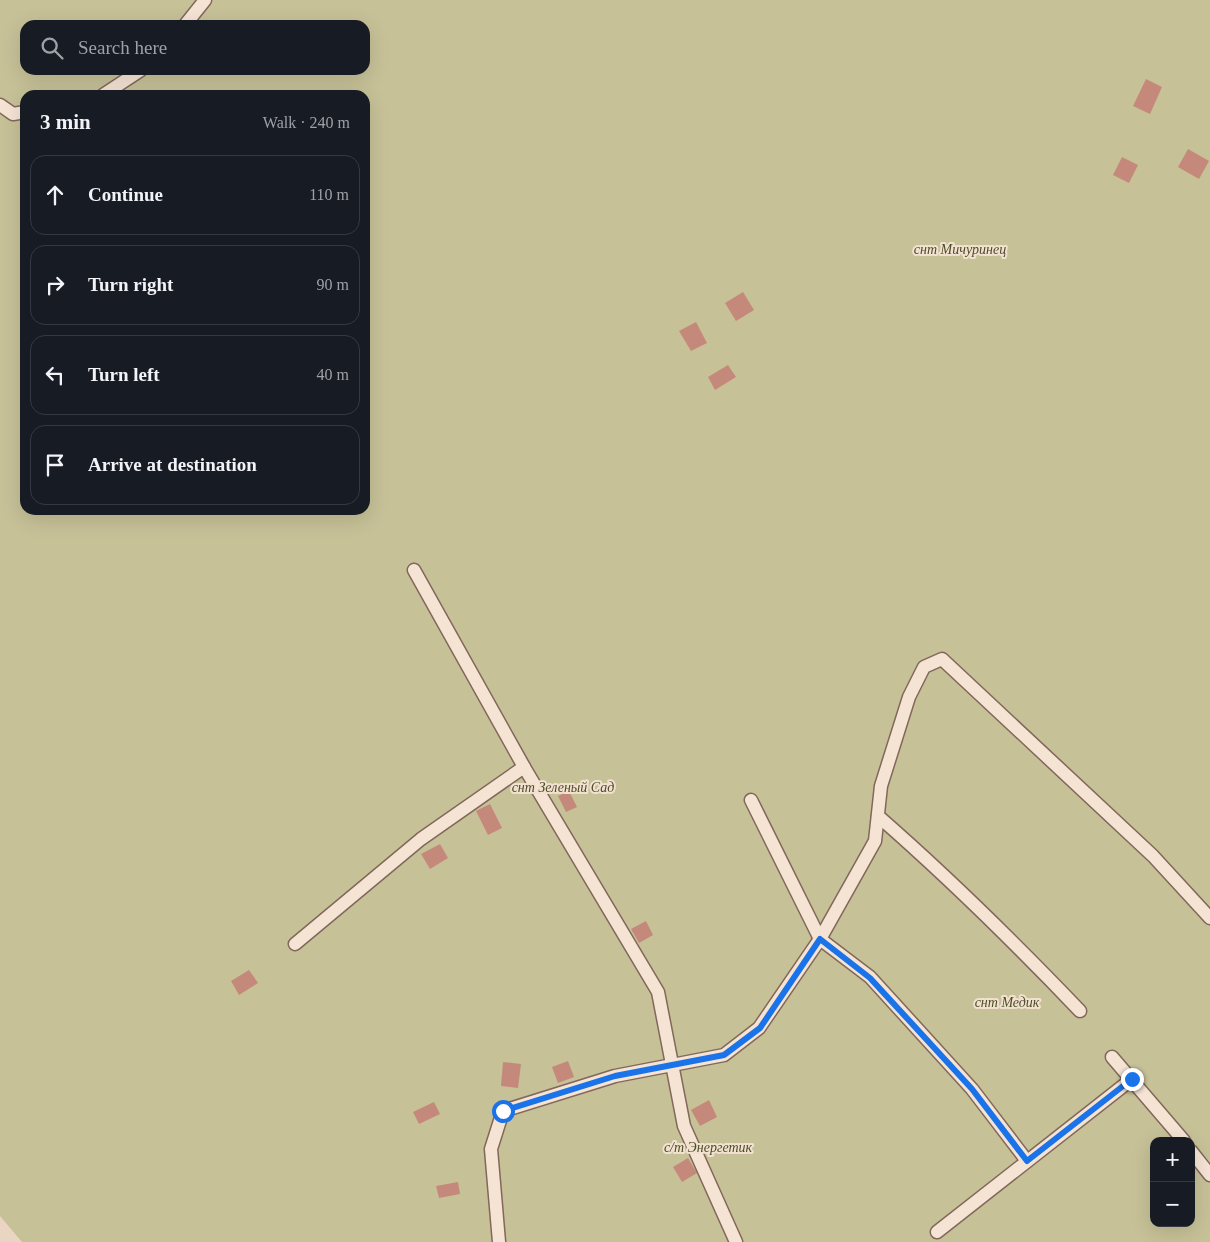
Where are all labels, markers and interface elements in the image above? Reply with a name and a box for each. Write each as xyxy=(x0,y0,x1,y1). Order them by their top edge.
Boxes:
search box xyxy=(20,20,370,75)
icon: search xyxy=(38,34,66,62)
text: Search here xyxy=(78,37,167,58)
text: 3 min xyxy=(40,110,91,134)
text: Walk · 240 m xyxy=(263,114,350,131)
icon: ahead xyxy=(41,181,69,209)
text: Continue xyxy=(88,184,163,205)
text: 110 m xyxy=(309,186,349,203)
park label: снт Мичуринец xyxy=(914,242,1006,257)
icon: right xyxy=(41,271,69,299)
text: Turn right xyxy=(88,274,173,295)
text: 90 m xyxy=(317,276,349,293)
icon: left xyxy=(41,361,69,389)
text: Turn left xyxy=(88,364,160,385)
text: 40 m xyxy=(317,366,349,383)
icon: arrive xyxy=(41,451,69,479)
text: Arrive at destination xyxy=(88,454,257,475)
park label: снт Зеленый Сад xyxy=(512,780,614,795)
park label: снт Медик xyxy=(975,995,1040,1010)
route end xyxy=(1121,1068,1144,1091)
route start xyxy=(492,1100,515,1123)
map controls xyxy=(1150,1137,1195,1227)
button: + xyxy=(1150,1137,1195,1182)
park label: с/т Энергетик xyxy=(664,1140,753,1155)
button: − xyxy=(1150,1182,1195,1227)

